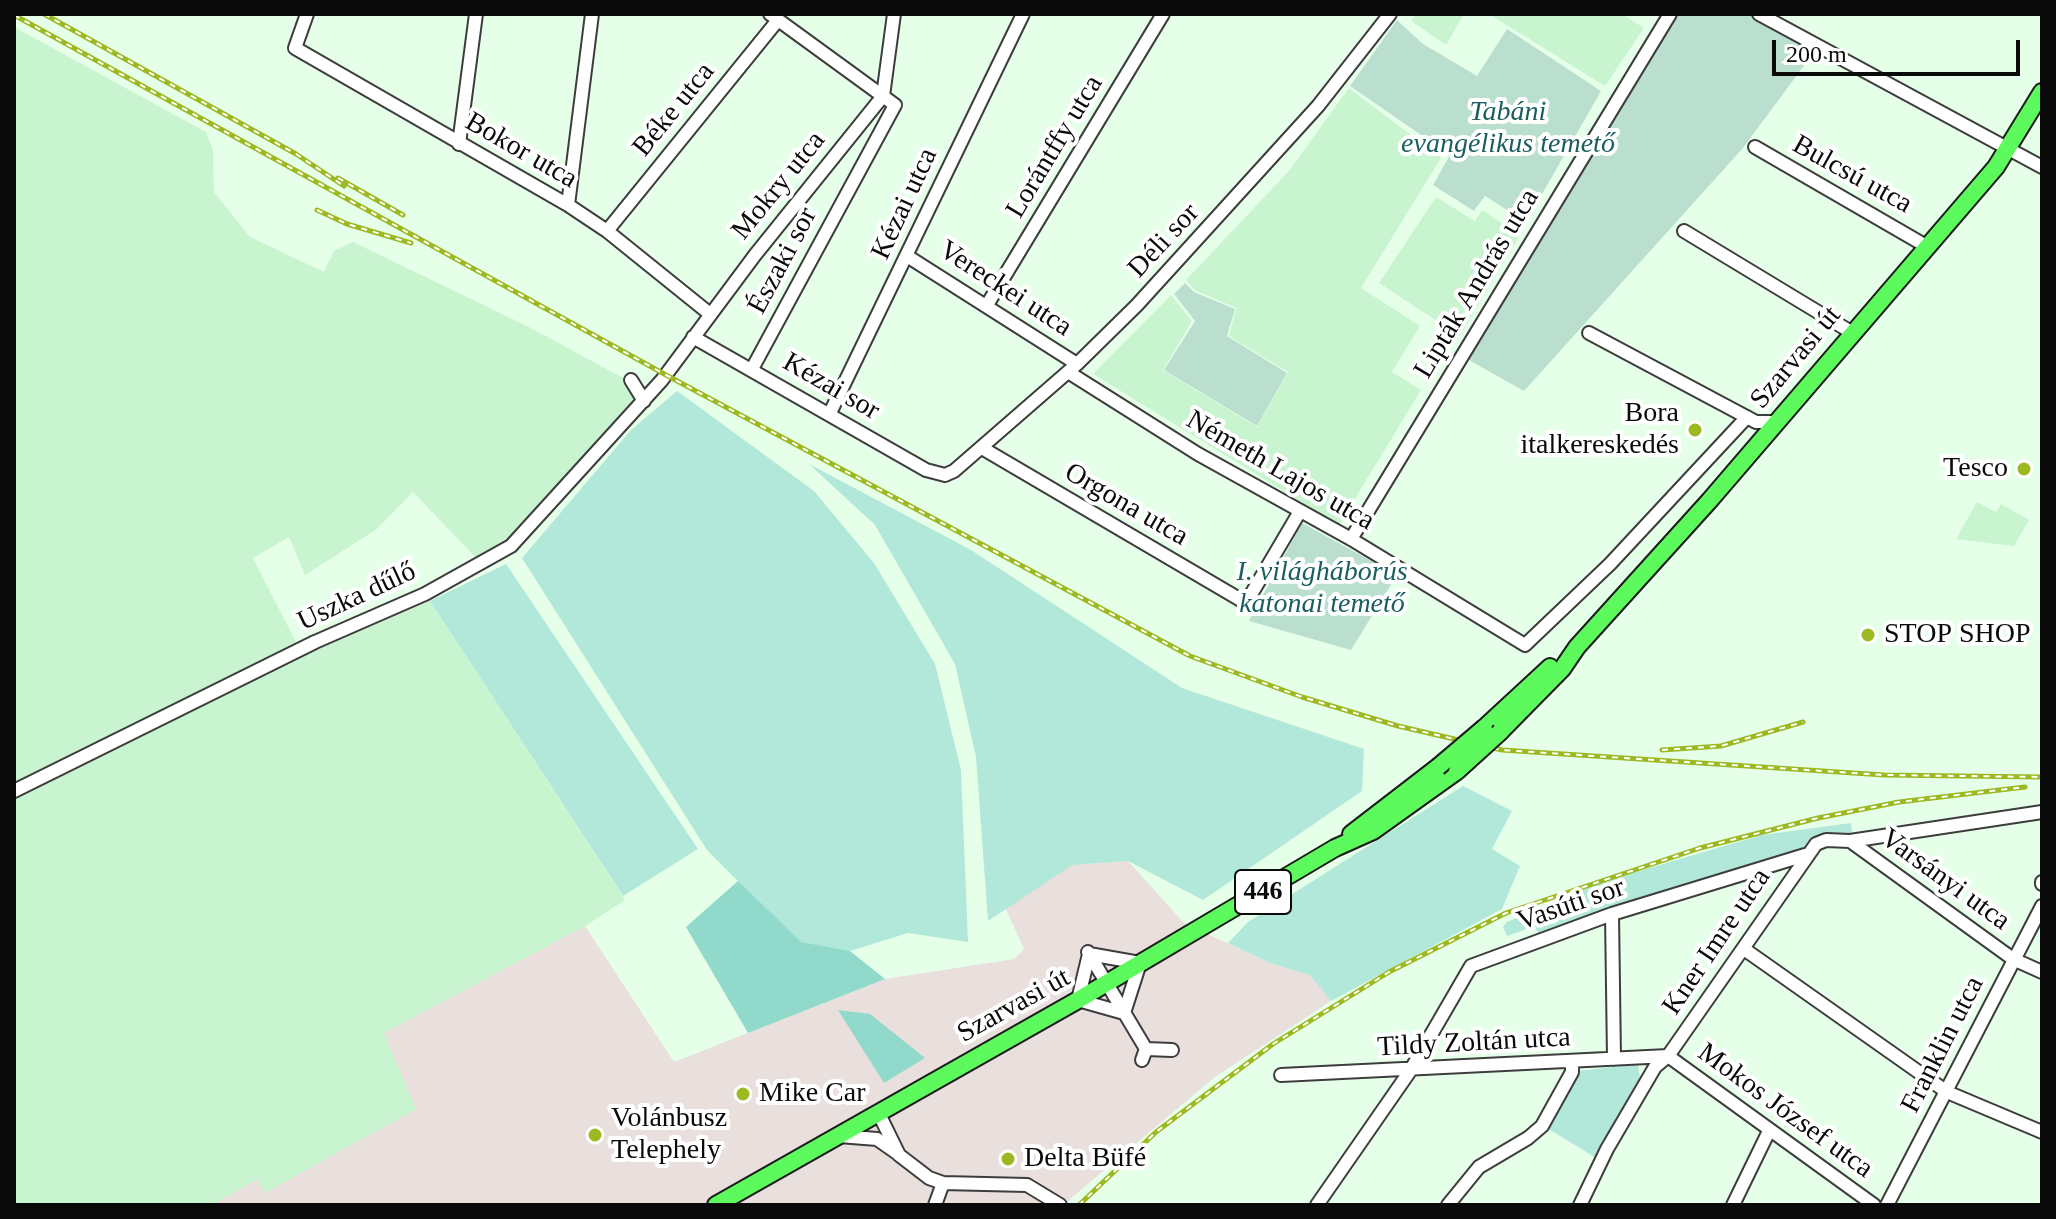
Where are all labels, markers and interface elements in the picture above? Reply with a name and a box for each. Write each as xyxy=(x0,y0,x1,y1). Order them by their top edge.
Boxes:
scale bar xyxy=(1776,24,2024,74)
text: 200 m xyxy=(1786,41,1847,67)
street label: Béke utca xyxy=(626,56,722,164)
street label: Lorántffy utca xyxy=(999,70,1111,224)
park label: Tabáni evangélikus temető xyxy=(1401,96,1615,162)
street label: Bokor utca xyxy=(459,106,583,196)
street label: Mokry utca xyxy=(725,125,833,247)
street label: Bulcsú utca xyxy=(1786,128,1918,222)
street label: Kézai utca xyxy=(865,143,945,265)
street label: Lipták András utca xyxy=(1407,183,1547,385)
street label: Déli sor xyxy=(1121,197,1207,285)
street label: Északi sor xyxy=(741,202,825,320)
street label: Vereckei utca xyxy=(932,234,1078,344)
street label: Szarvasi út xyxy=(1743,300,1849,416)
street label: Kézai sor xyxy=(776,346,886,428)
place label: Bora italkereskedés xyxy=(1520,397,1679,463)
street label: Németh Lajos utca xyxy=(1180,404,1380,538)
marker: Bora italkereskedés xyxy=(1686,421,1704,439)
place label: Tesco xyxy=(1943,452,2008,486)
street label: Orgona utca xyxy=(1058,456,1194,554)
marker: Tesco xyxy=(2015,460,2033,478)
street label: Uszka dűlő xyxy=(292,555,422,639)
park label: I. világháborús katonai temető xyxy=(1236,556,1408,622)
place label: STOP SHOP xyxy=(1884,618,2031,652)
marker: STOP SHOP xyxy=(1859,626,1877,644)
street label: Varsányi utca xyxy=(1874,822,2016,938)
street label: Kner Imre utca xyxy=(1656,862,1778,1022)
road number: 446 xyxy=(1235,870,1291,914)
street label: Vasúti sor xyxy=(1513,871,1629,939)
street label: Szarvasi út xyxy=(952,961,1076,1051)
street label: Franklin utca xyxy=(1894,971,1992,1119)
street label: Tildy Zoltán utca xyxy=(1377,1021,1571,1065)
street label: Mokos József utca xyxy=(1691,1036,1879,1186)
place label: Mike Car xyxy=(759,1077,866,1111)
marker: Mike Car xyxy=(734,1085,752,1103)
place label: Volánbusz Telephely xyxy=(611,1102,727,1168)
marker: Volánbusz Telephely xyxy=(586,1126,604,1144)
place label: Delta Büfé xyxy=(1024,1142,1146,1176)
marker: Delta Büfé xyxy=(999,1150,1017,1168)

